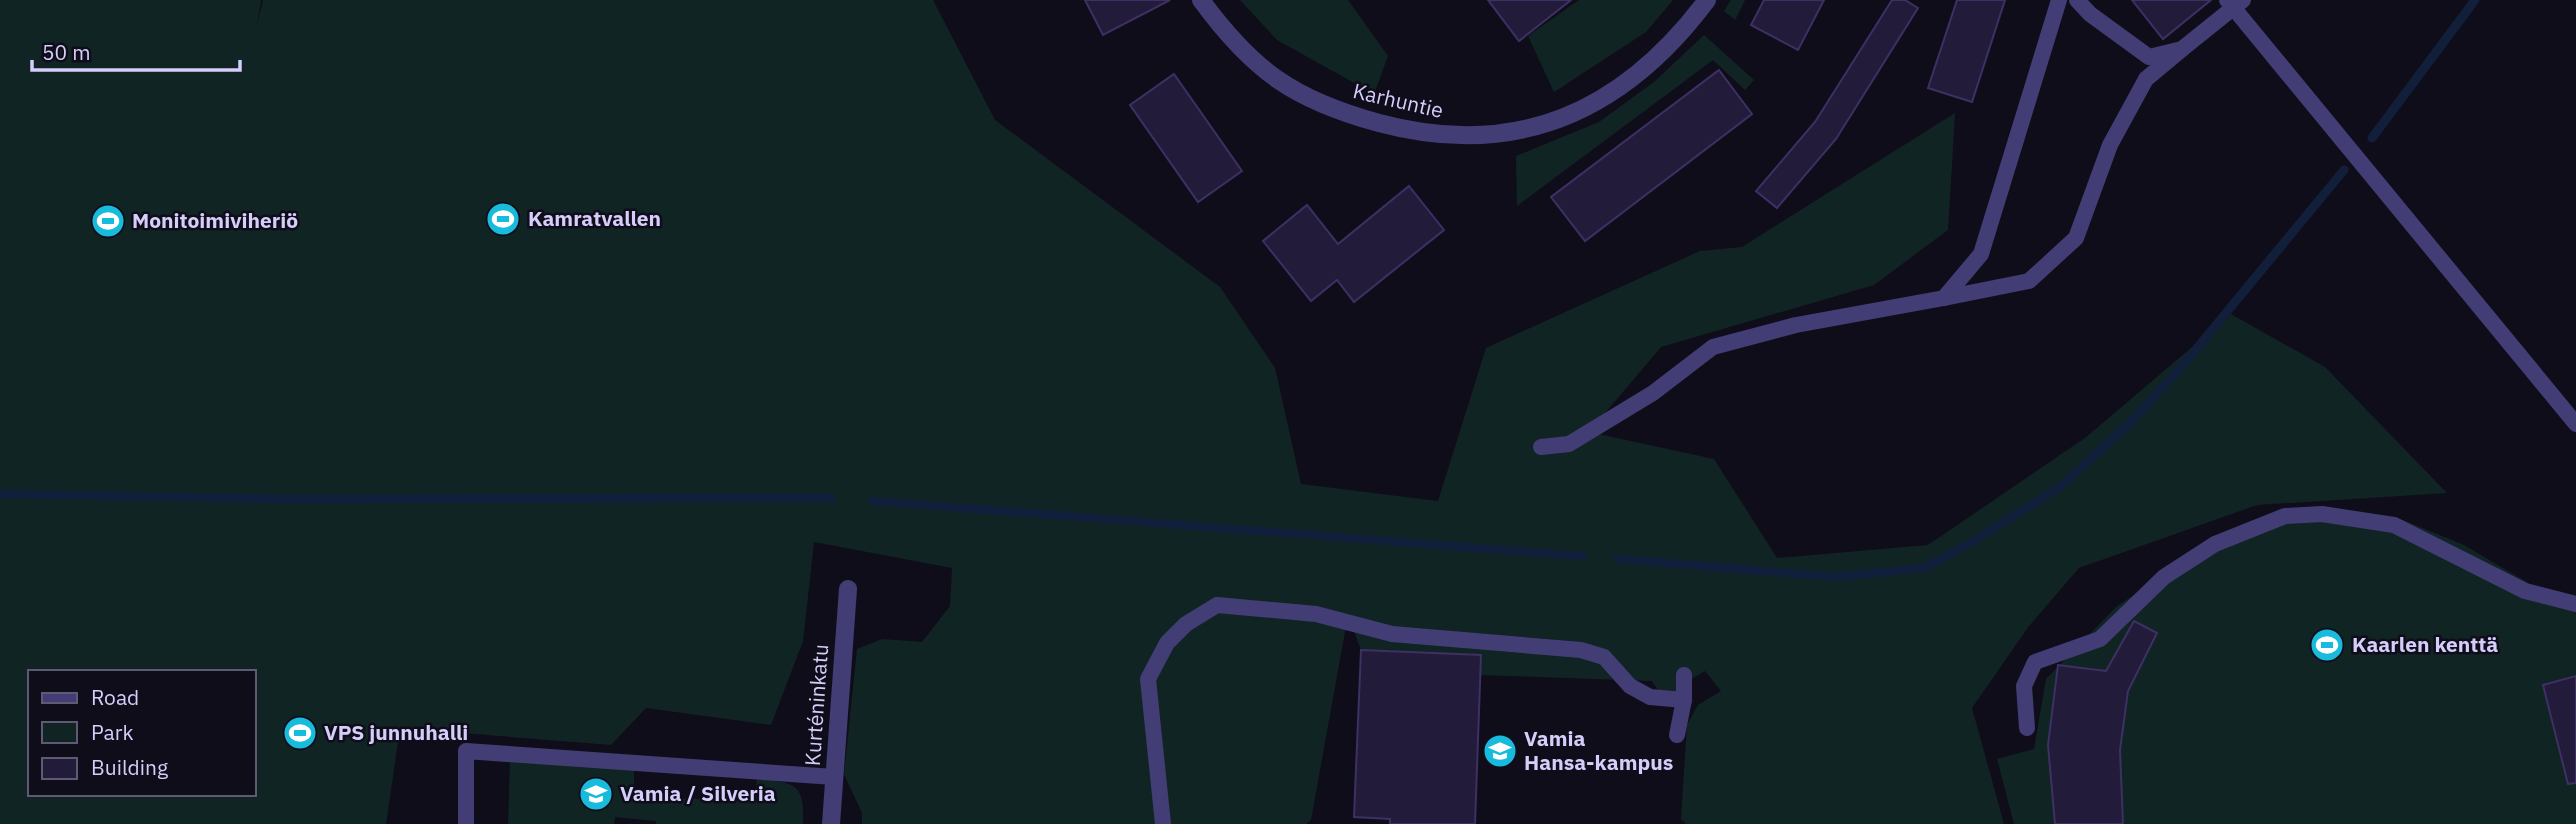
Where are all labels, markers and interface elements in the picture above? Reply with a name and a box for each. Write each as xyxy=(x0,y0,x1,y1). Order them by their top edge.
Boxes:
scale bar xyxy=(32,28,240,72)
text: 50 m xyxy=(42,38,91,66)
street label: Karhuntie xyxy=(1350,76,1446,124)
sports icon: Kamratvallen xyxy=(484,200,522,238)
sports icon: Monitoimiviheriö xyxy=(89,202,127,240)
place label: Kamratvallen xyxy=(528,204,661,232)
place label: Monitoimiviheriö xyxy=(132,206,298,234)
sports icon: Kaarlen kenttä xyxy=(2308,626,2346,664)
place label: Kaarlen kenttä xyxy=(2352,630,2498,658)
street label: Kurténinkatu xyxy=(798,643,834,767)
legend xyxy=(28,670,256,796)
text: Road xyxy=(91,683,139,711)
sports icon: VPS junnuhalli xyxy=(281,714,319,752)
text: Park xyxy=(91,718,134,746)
place label: VPS junnuhalli xyxy=(324,718,468,746)
place label: Vamia Hansa-kampus xyxy=(1524,724,1673,776)
school or university icon: Vamia Hansa-kampus xyxy=(1481,732,1519,770)
text: Building xyxy=(91,753,168,781)
school or university icon: Vamia / Silveria xyxy=(577,775,615,813)
place label: Vamia / Silveria xyxy=(620,779,776,807)

